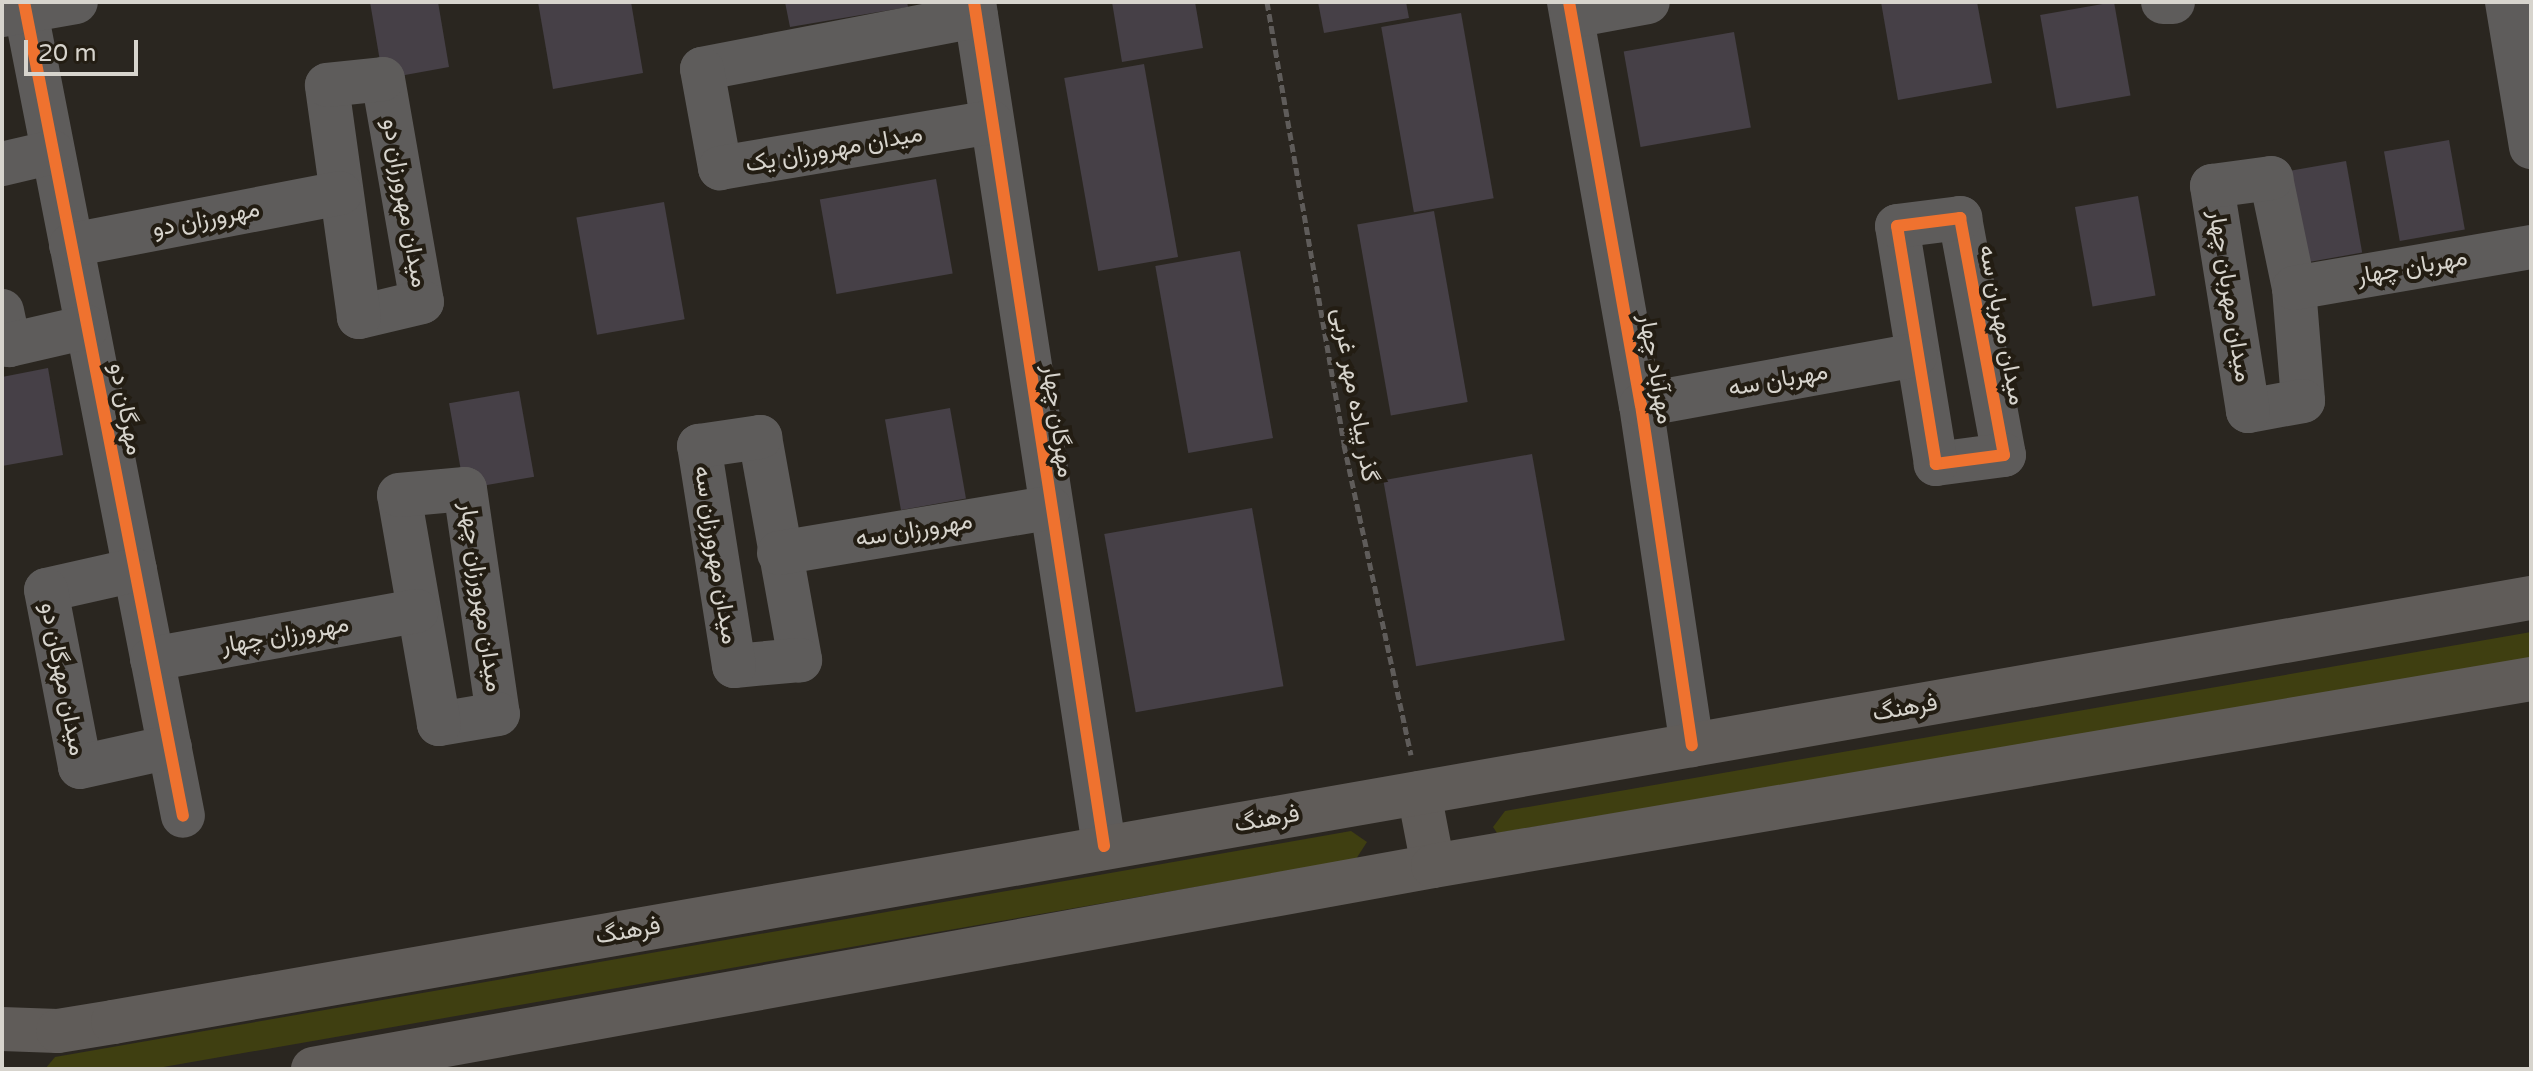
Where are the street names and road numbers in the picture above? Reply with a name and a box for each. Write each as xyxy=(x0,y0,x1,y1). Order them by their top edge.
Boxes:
street label: میدان مهرورزان دو xyxy=(376,116,434,290)
street label: میدان مهرورزان یک xyxy=(743,119,925,179)
street label: مهرورزان دو xyxy=(150,194,262,244)
street label: میدان مهربان چهار xyxy=(2202,208,2258,384)
street label: میدان مهربان سه xyxy=(1972,242,2032,408)
street label: مهربان چهار xyxy=(2354,243,2470,291)
street label: گذر پیاده مهر غربی xyxy=(1326,306,1384,484)
street label: مهرآباد چهار xyxy=(1632,312,1680,426)
street label: مهربان سه xyxy=(1726,357,1830,403)
street label: مهرگان دو xyxy=(103,360,149,458)
street label: مهرگان چهار xyxy=(1036,363,1080,479)
street label: میدان مهرورزان سه xyxy=(688,464,744,646)
street label: میدان مهرورزان چهار xyxy=(453,500,509,694)
street label: مهرورزان سه xyxy=(853,507,975,553)
street label: میدان مهرگان دو xyxy=(34,600,92,758)
street label: مهرورزان چهار xyxy=(219,610,351,660)
street label: فرهنگ xyxy=(1870,688,1940,728)
street label: فرهنگ xyxy=(1232,799,1302,839)
street label: فرهنگ xyxy=(593,911,663,951)

